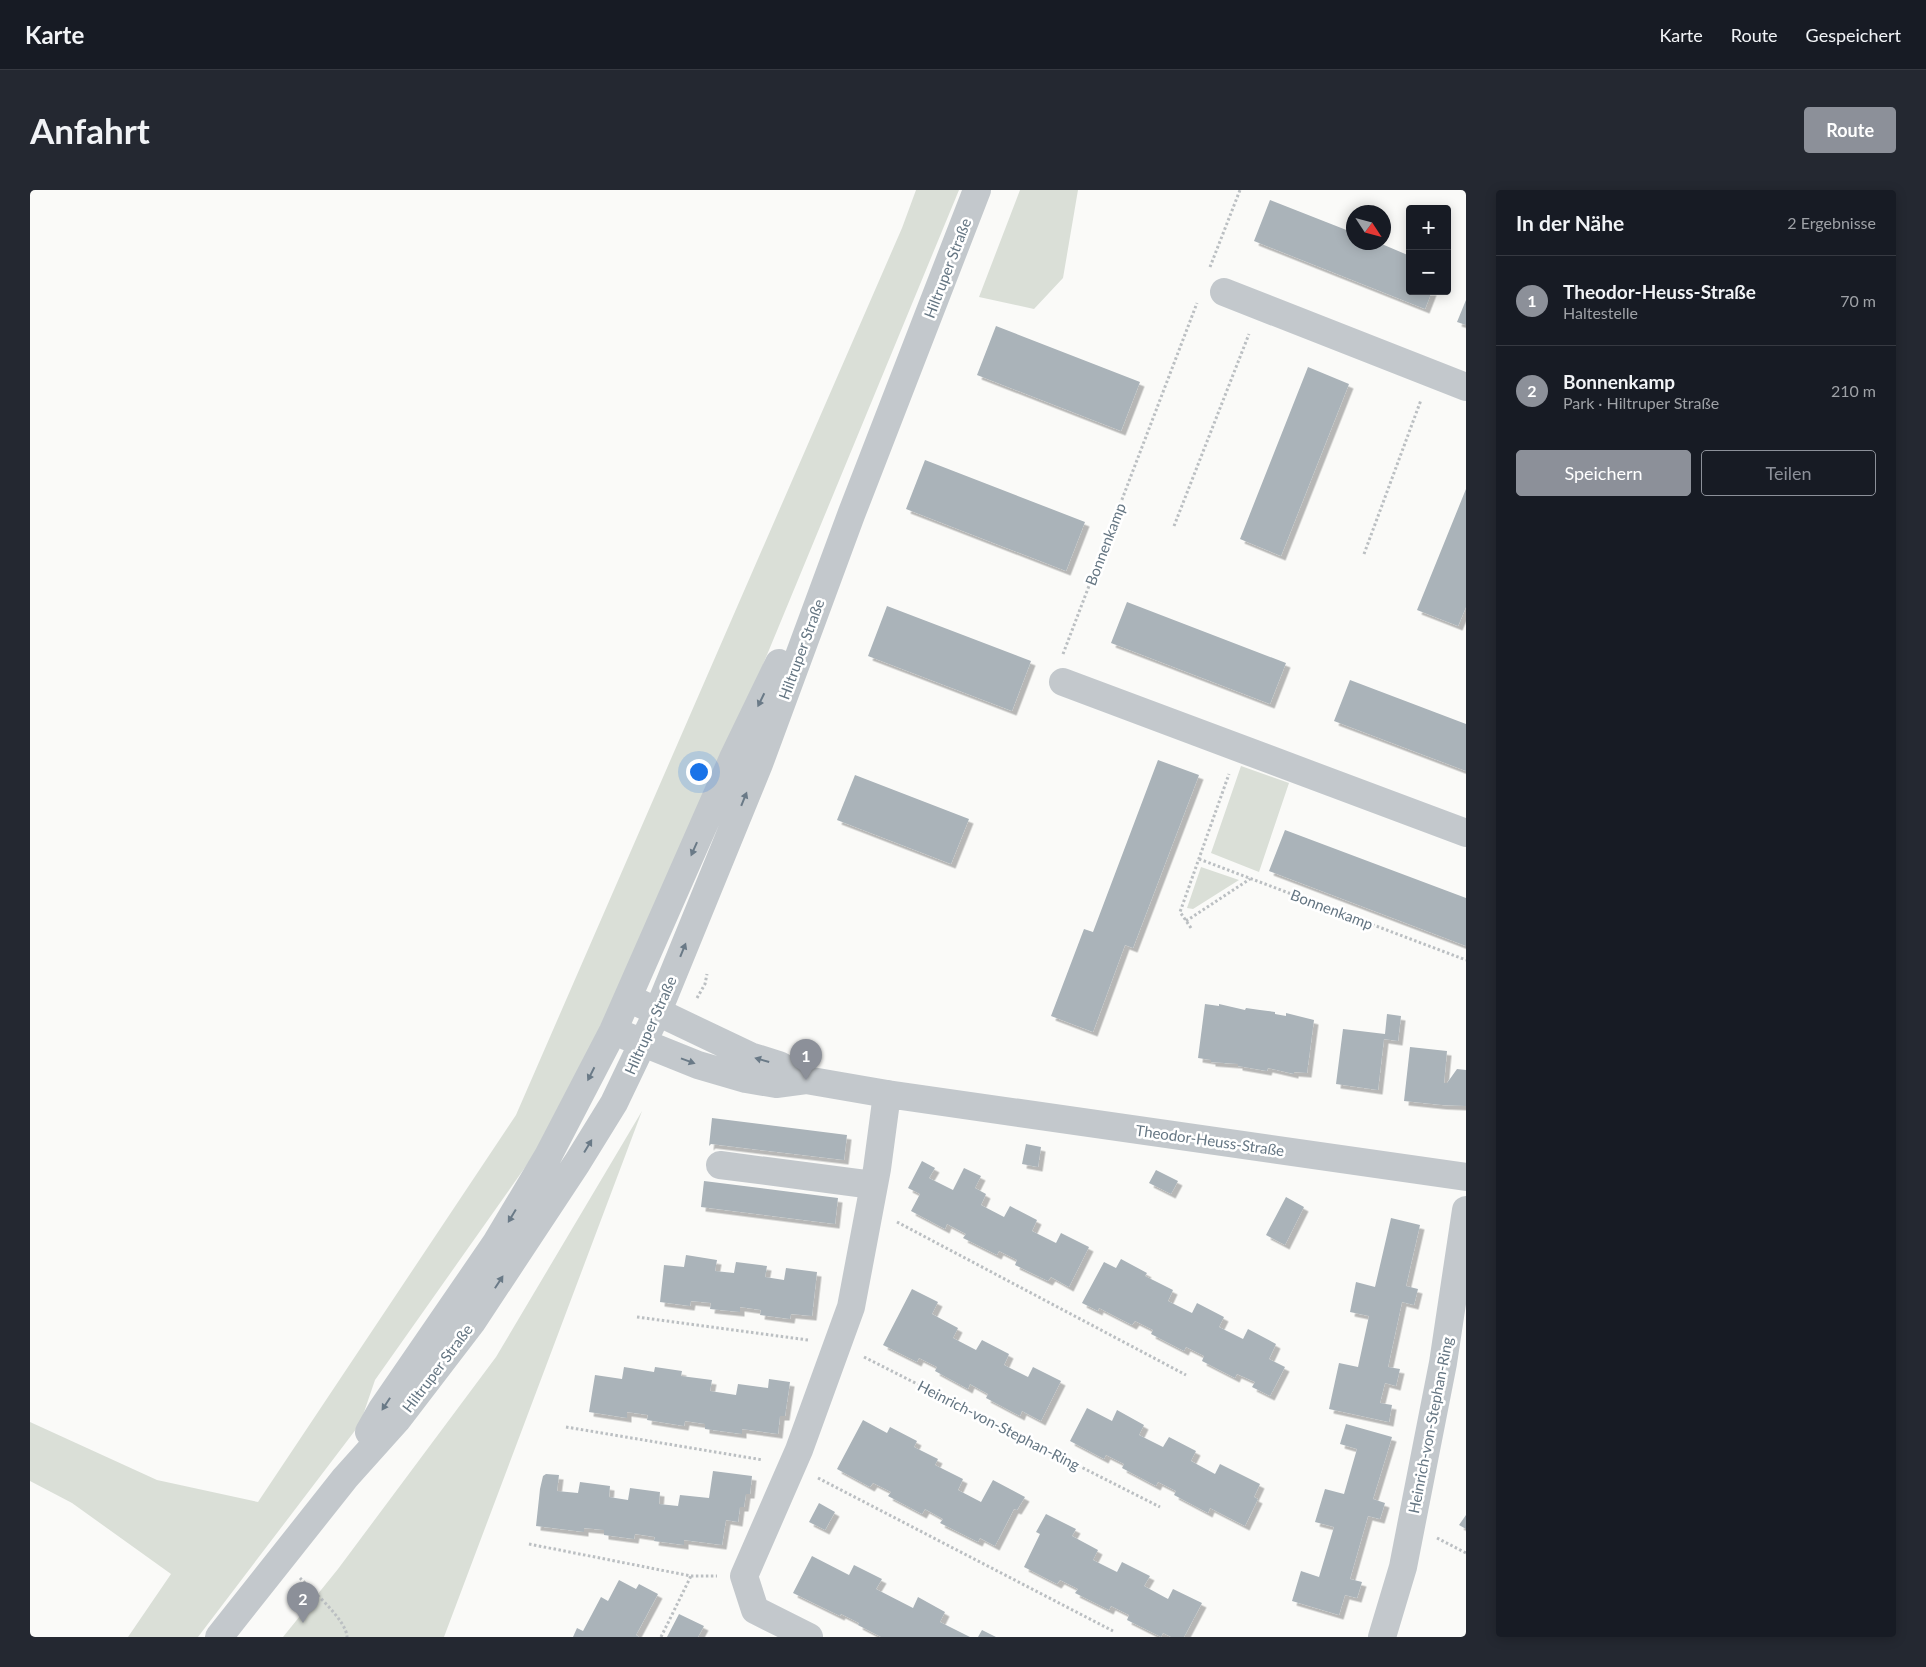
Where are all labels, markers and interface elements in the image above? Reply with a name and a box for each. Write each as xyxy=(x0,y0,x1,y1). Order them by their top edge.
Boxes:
text: Karte xyxy=(25,20,84,49)
text: Karte xyxy=(1659,24,1703,46)
text: Route xyxy=(1731,24,1778,46)
text: Gespeichert xyxy=(1806,24,1901,46)
button: Route xyxy=(1804,107,1896,153)
text: Anfahrt xyxy=(30,109,150,151)
north arrow xyxy=(1346,205,1391,250)
map controls xyxy=(1406,205,1451,295)
button: + xyxy=(1406,205,1451,250)
text: In der Nähe xyxy=(1516,210,1624,235)
text: 2 Ergebnisse xyxy=(1787,213,1876,232)
street label: Hiltruper Straße xyxy=(920,215,974,321)
button: − xyxy=(1406,250,1451,295)
text: Theodor-Heuss-Straße xyxy=(1563,280,1756,303)
text: 1 xyxy=(1527,291,1537,310)
text: 70 m xyxy=(1840,291,1876,310)
text: Haltestelle xyxy=(1563,303,1638,322)
text: Bonnenkamp xyxy=(1563,370,1675,393)
text: 2 xyxy=(1527,381,1537,400)
text: 210 m xyxy=(1831,381,1876,400)
text: Park · Hiltruper Straße xyxy=(1563,393,1719,412)
button: Speichern xyxy=(1516,450,1691,496)
button: Teilen xyxy=(1701,450,1876,496)
street label: Bonnenkamp xyxy=(1081,500,1129,588)
street label: Hiltruper Straße xyxy=(774,596,828,702)
one-way arrow xyxy=(757,693,765,707)
your location xyxy=(686,759,712,785)
one-way arrow xyxy=(741,792,749,806)
one-way arrow xyxy=(689,842,697,856)
street label: Bonnenkamp xyxy=(1288,885,1376,933)
one-way arrow xyxy=(679,942,687,957)
street label: Hiltruper Straße xyxy=(620,973,680,1077)
pin: 1 xyxy=(790,1039,822,1080)
one-way arrow xyxy=(754,1055,769,1063)
one-way arrow xyxy=(681,1058,696,1065)
one-way arrow xyxy=(587,1067,595,1081)
street label: Theodor-Heuss-Straße xyxy=(1135,1121,1286,1159)
one-way arrow xyxy=(583,1139,592,1152)
one-way arrow xyxy=(508,1210,517,1223)
one-way arrow xyxy=(494,1275,504,1288)
street label: Hiltruper Straße xyxy=(398,1320,476,1416)
street label: Heinrich-von-Stephan-Ring xyxy=(1404,1335,1456,1515)
street label: Heinrich-von-Stephan-Ring xyxy=(915,1376,1083,1474)
one-way arrow xyxy=(381,1397,391,1410)
pin: 2 xyxy=(287,1582,319,1623)

